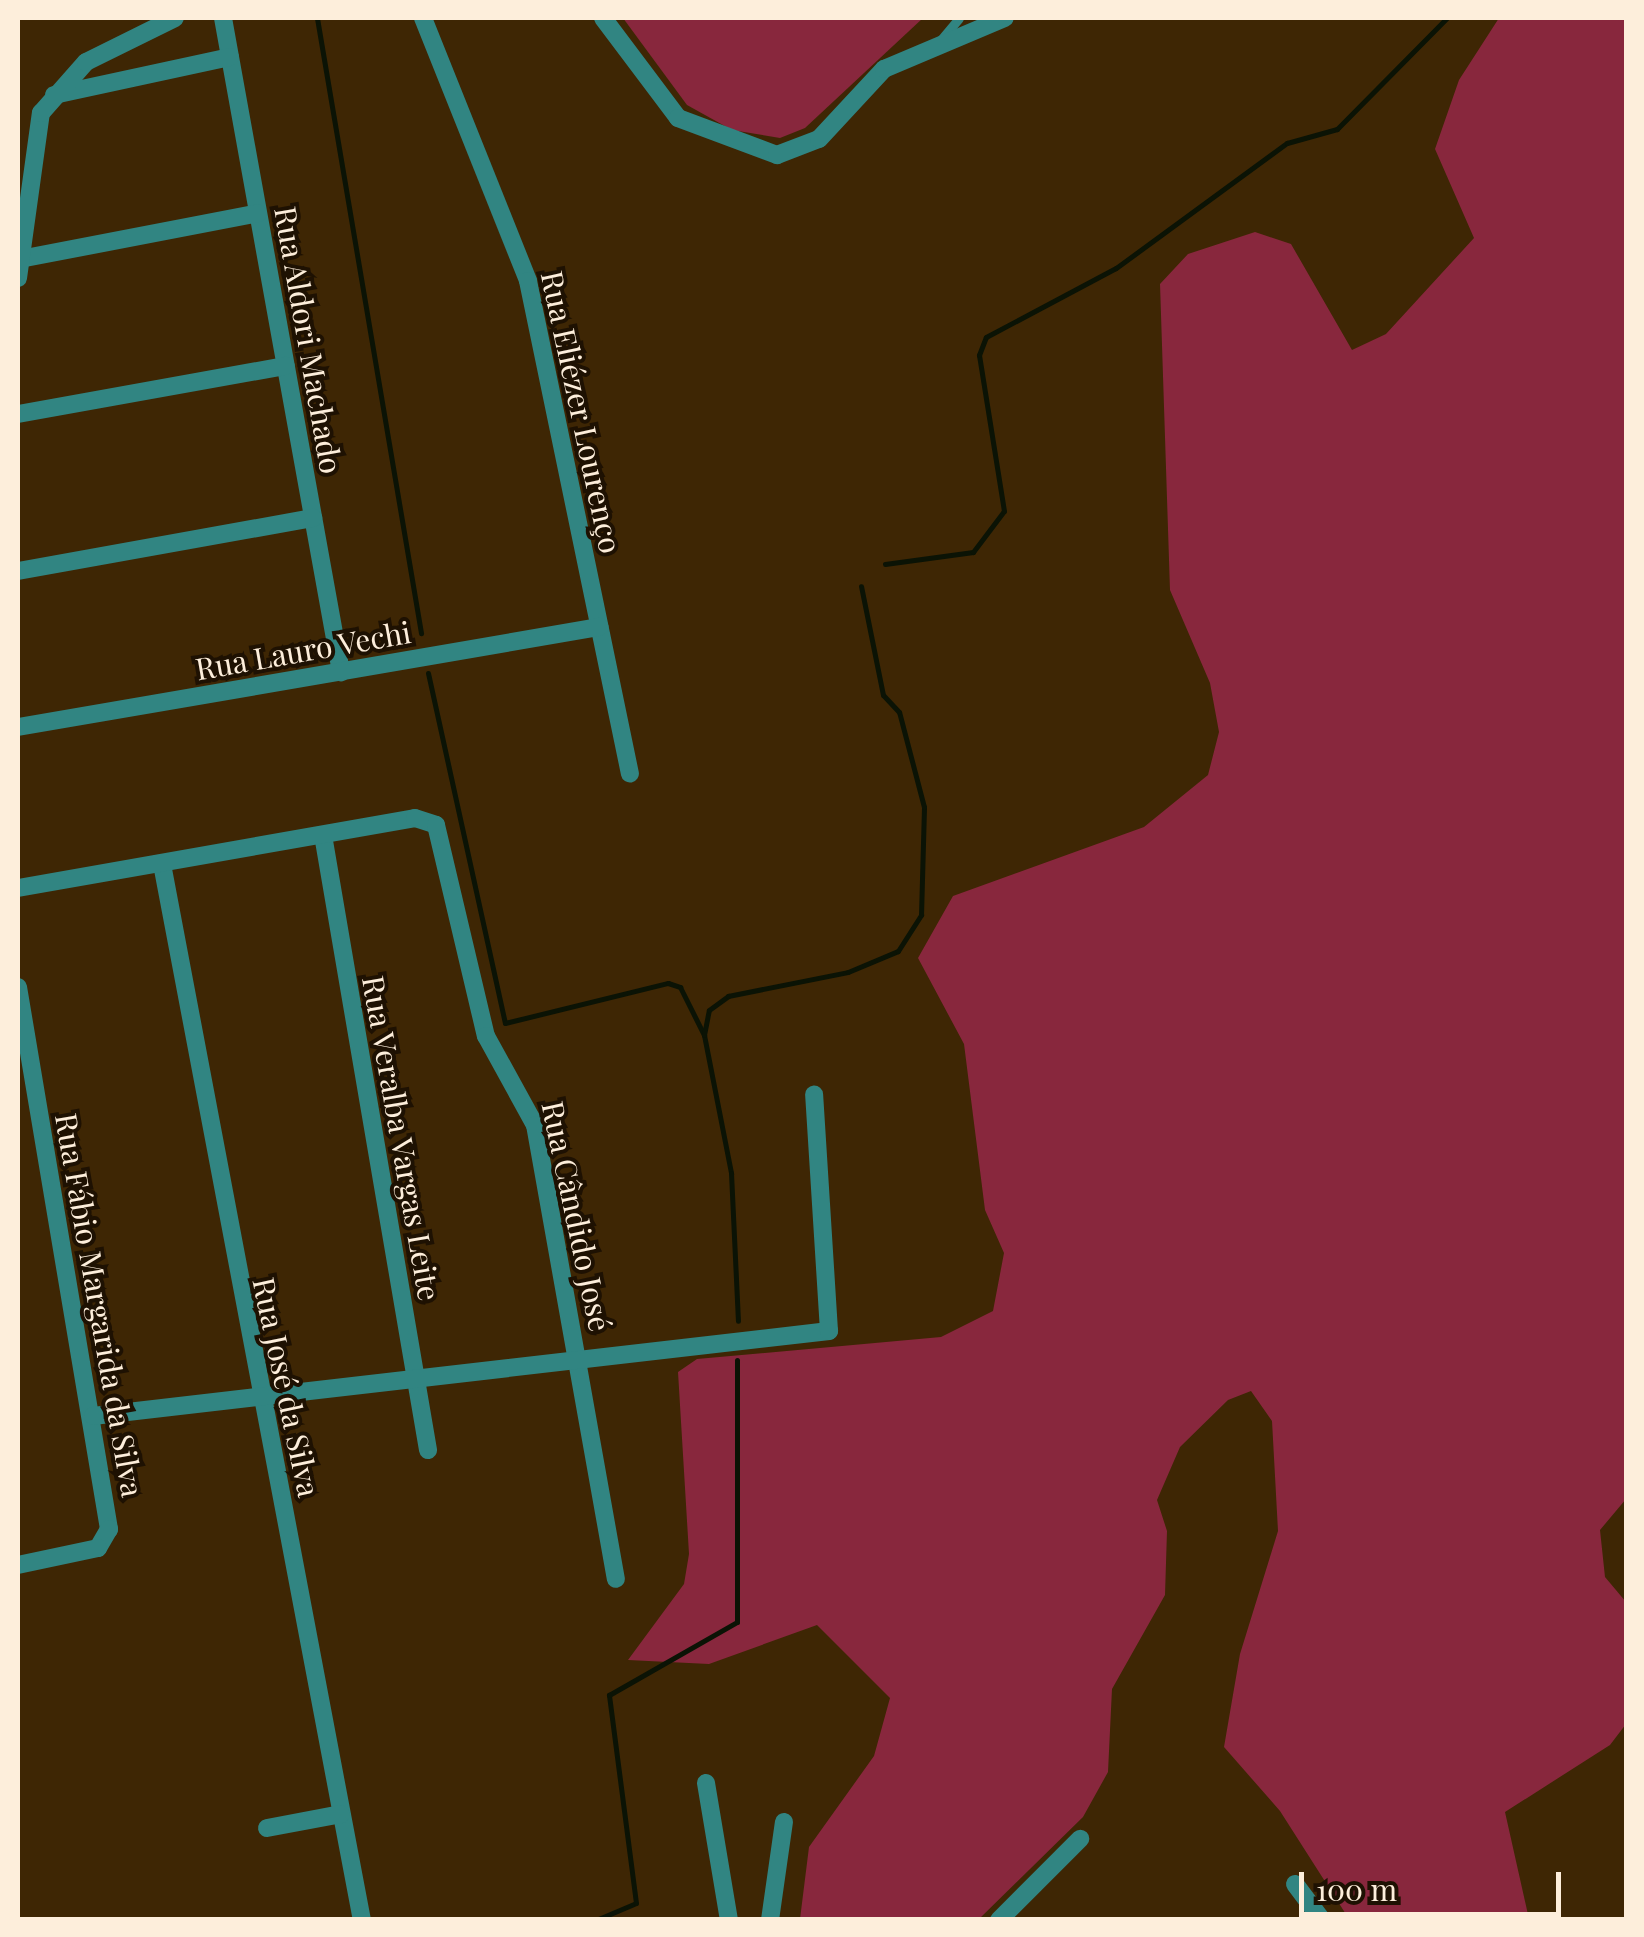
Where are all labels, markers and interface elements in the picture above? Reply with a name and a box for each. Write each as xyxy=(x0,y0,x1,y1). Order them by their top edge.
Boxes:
street label: Rua Aldori Machado xyxy=(268,203,350,477)
street label: Rua Eliézer Lourenço xyxy=(534,267,630,557)
street label: Rua Lauro Vechi xyxy=(192,613,414,687)
street label: Rua Veralba Vargas Leite xyxy=(355,971,449,1305)
street label: Rua Cândido José xyxy=(535,1098,619,1334)
street label: Rua Fábio Margarida da Silva xyxy=(48,1110,152,1500)
street label: Rua José da Silva xyxy=(246,1274,328,1500)
scale bar xyxy=(1304,1852,1566,1914)
text: 100 m xyxy=(1316,1869,1397,1909)

